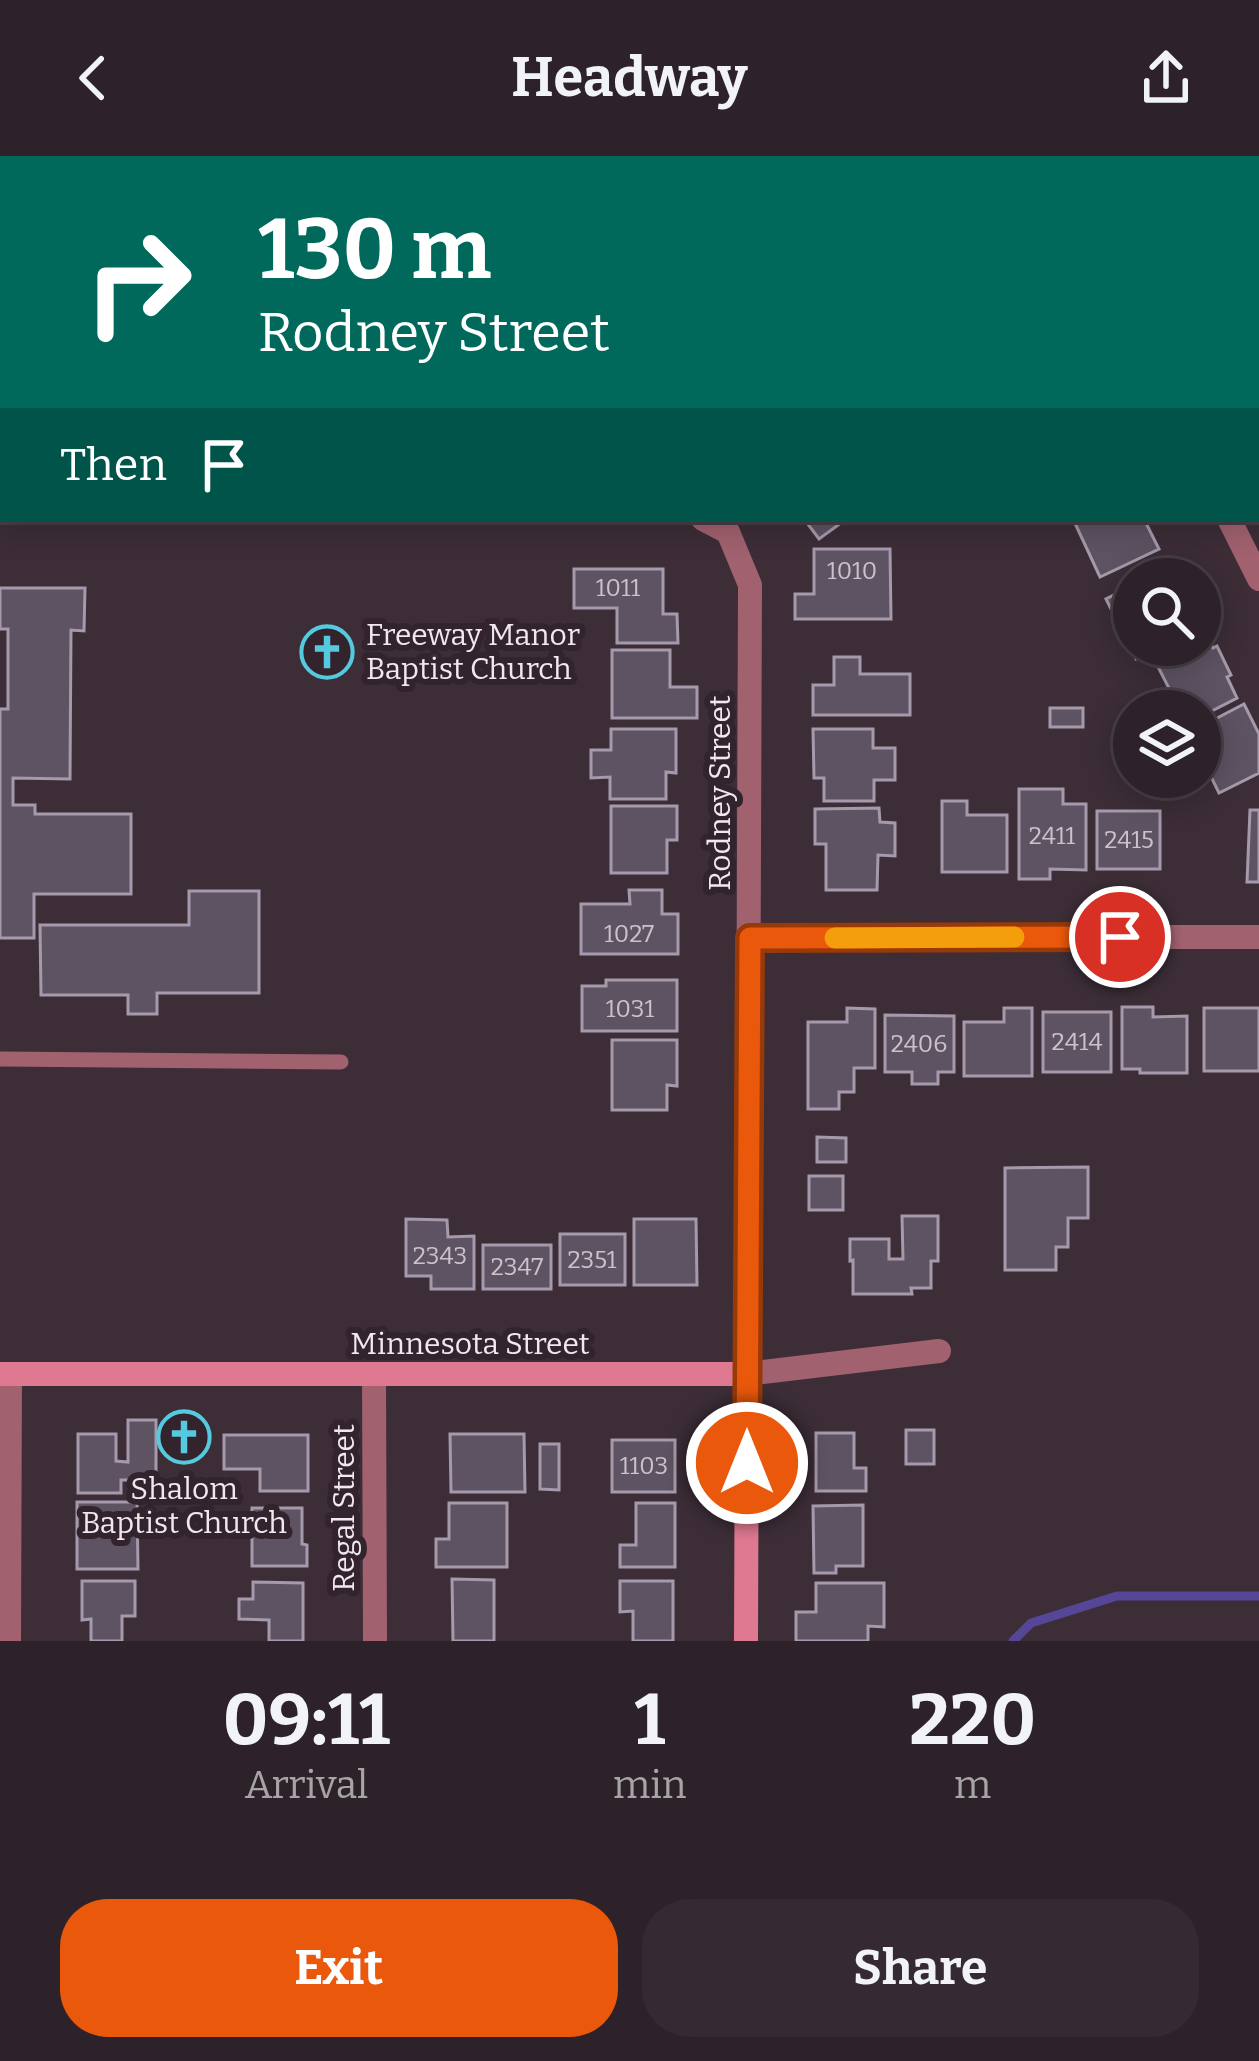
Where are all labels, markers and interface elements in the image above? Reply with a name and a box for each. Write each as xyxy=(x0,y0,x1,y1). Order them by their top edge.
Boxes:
icon: back xyxy=(60,45,126,111)
icon: share xyxy=(1133,45,1199,111)
text: Headway xyxy=(511,46,748,110)
text: 130 m xyxy=(258,199,491,300)
icon: right xyxy=(60,204,216,360)
text: Rodney Street xyxy=(258,301,610,365)
icon: arrive xyxy=(191,432,257,498)
text: Then xyxy=(60,438,167,492)
house number: 1010 xyxy=(827,557,877,585)
map controls xyxy=(1113,558,1221,798)
button: search xyxy=(1113,558,1221,666)
house number: 1011 xyxy=(596,574,641,602)
place label: Freeway Manor Baptist Church xyxy=(366,617,580,687)
church icon: Freeway Manor Baptist Church xyxy=(299,624,355,680)
button: layers xyxy=(1113,690,1221,798)
street label: Rodney Street xyxy=(702,695,738,891)
house number: 2411 xyxy=(1029,822,1076,850)
house number: 2415 xyxy=(1104,826,1154,854)
pin xyxy=(1069,886,1171,988)
icon: arrive xyxy=(1087,904,1153,970)
house number: 1027 xyxy=(604,920,654,948)
house number: 1031 xyxy=(606,995,655,1023)
house number: 2414 xyxy=(1052,1028,1102,1056)
house number: 2406 xyxy=(891,1030,947,1058)
house number: 2343 xyxy=(413,1242,467,1270)
house number: 2351 xyxy=(567,1246,617,1274)
house number: 2347 xyxy=(491,1253,543,1281)
street label: Minnesota Street xyxy=(350,1326,590,1362)
position arrow xyxy=(684,1400,810,1526)
church icon: Shalom Baptist Church xyxy=(156,1409,212,1465)
street label: Regal Street xyxy=(326,1424,362,1592)
house number: 1103 xyxy=(620,1452,668,1480)
place label: Shalom Baptist Church xyxy=(81,1471,287,1541)
text: 09:11 xyxy=(223,1677,390,1763)
text: 1 xyxy=(634,1677,665,1763)
text: 220 xyxy=(909,1677,1036,1763)
text: Arrival xyxy=(245,1762,368,1808)
text: min xyxy=(613,1762,686,1808)
text: m xyxy=(954,1762,991,1808)
button: Exit xyxy=(60,1899,618,2037)
button: Share xyxy=(642,1899,1199,2037)

